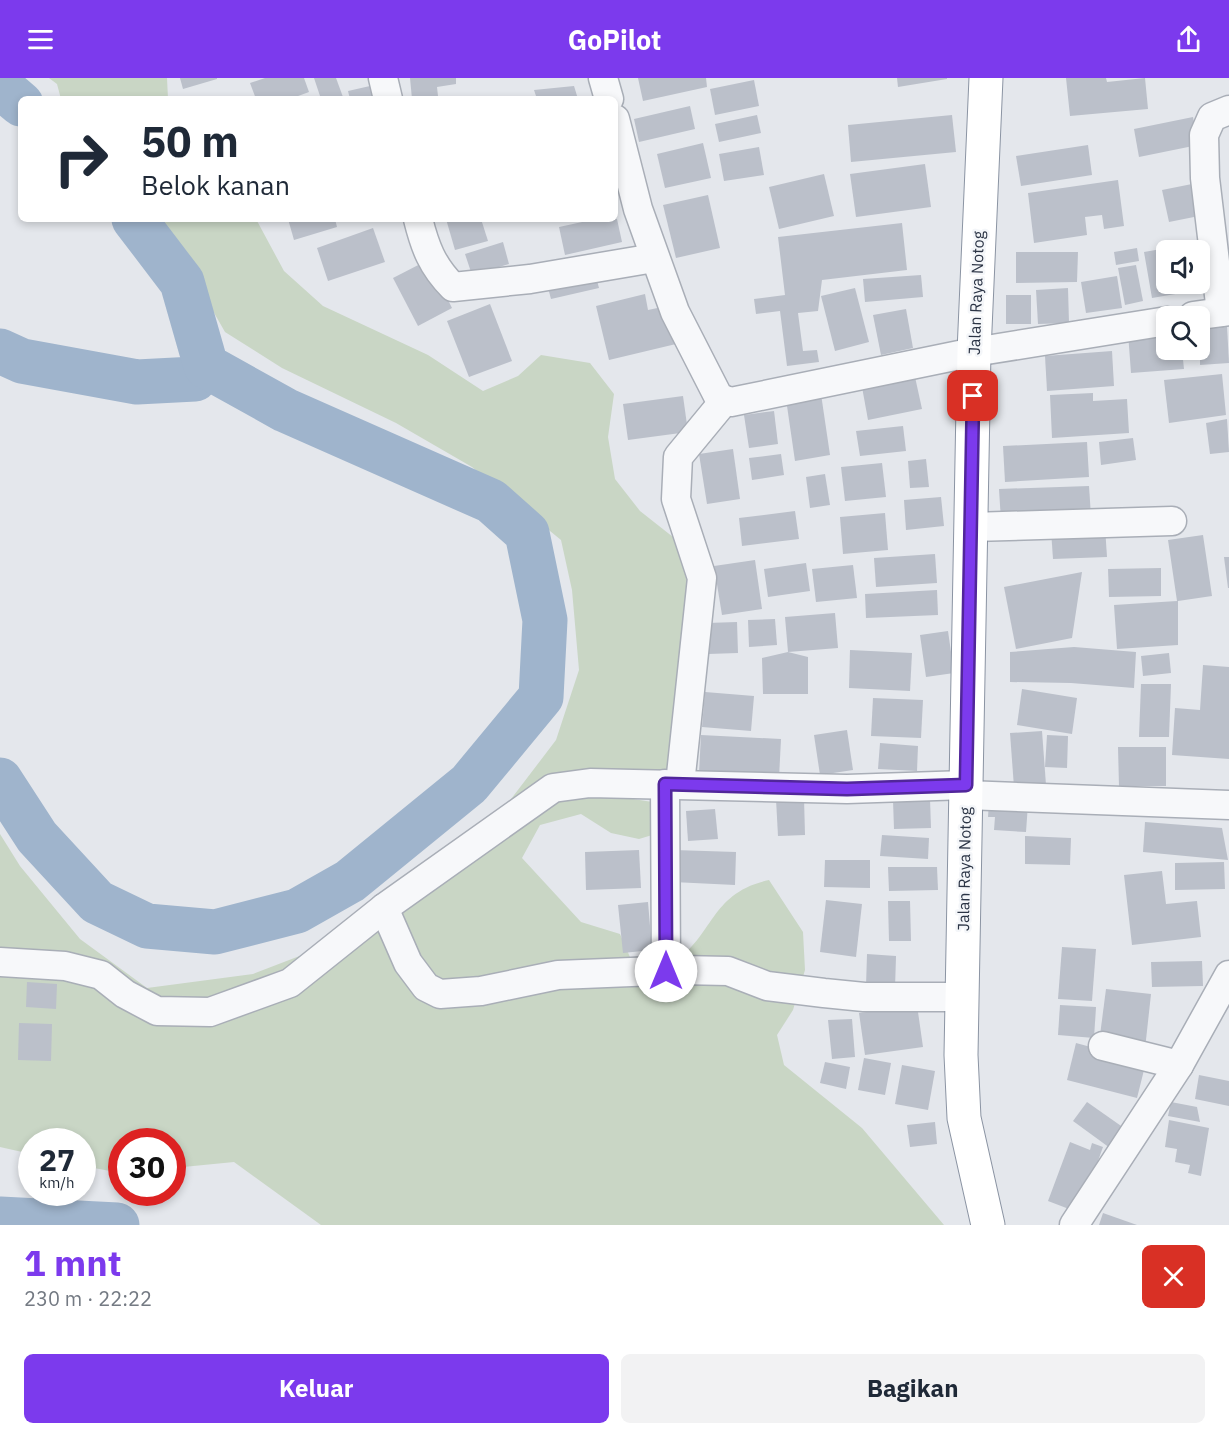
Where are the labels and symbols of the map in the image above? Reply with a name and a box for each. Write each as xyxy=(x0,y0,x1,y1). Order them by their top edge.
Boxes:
street label: Jalan Raya Notog xyxy=(964,230,988,355)
pin xyxy=(947,370,998,421)
street label: Jalan Raya Notog xyxy=(953,806,975,931)
position arrow xyxy=(634,939,698,1003)
speed limit sign: 30 xyxy=(108,1128,186,1206)

